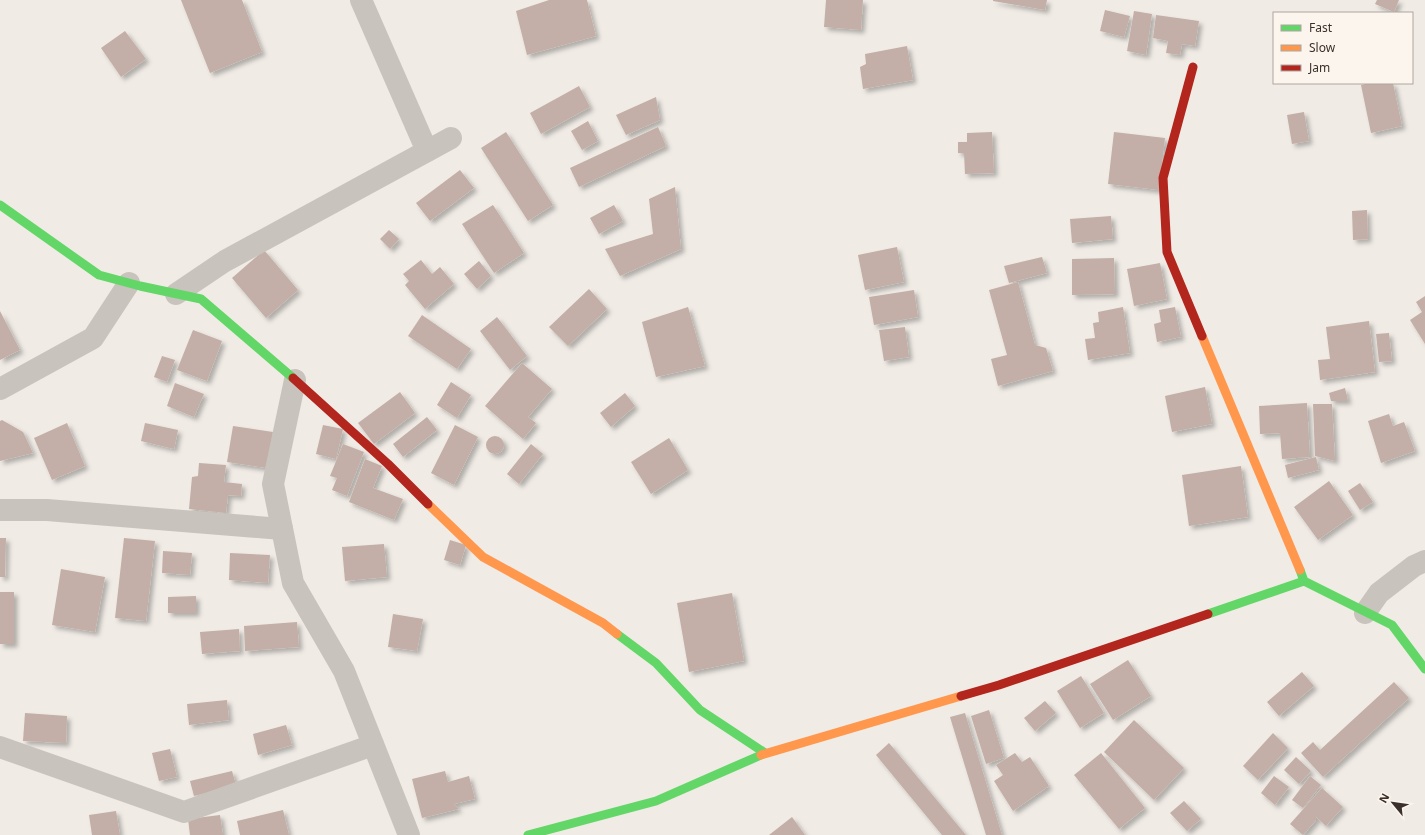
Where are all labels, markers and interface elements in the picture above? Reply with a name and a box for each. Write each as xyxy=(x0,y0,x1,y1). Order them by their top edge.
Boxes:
legend xyxy=(1273,12,1413,84)
text: Fast xyxy=(1309,19,1333,36)
text: Slow xyxy=(1309,39,1336,56)
text: Jam xyxy=(1308,59,1330,76)
north arrow xyxy=(1373,783,1413,823)
text: N xyxy=(1375,790,1393,805)

